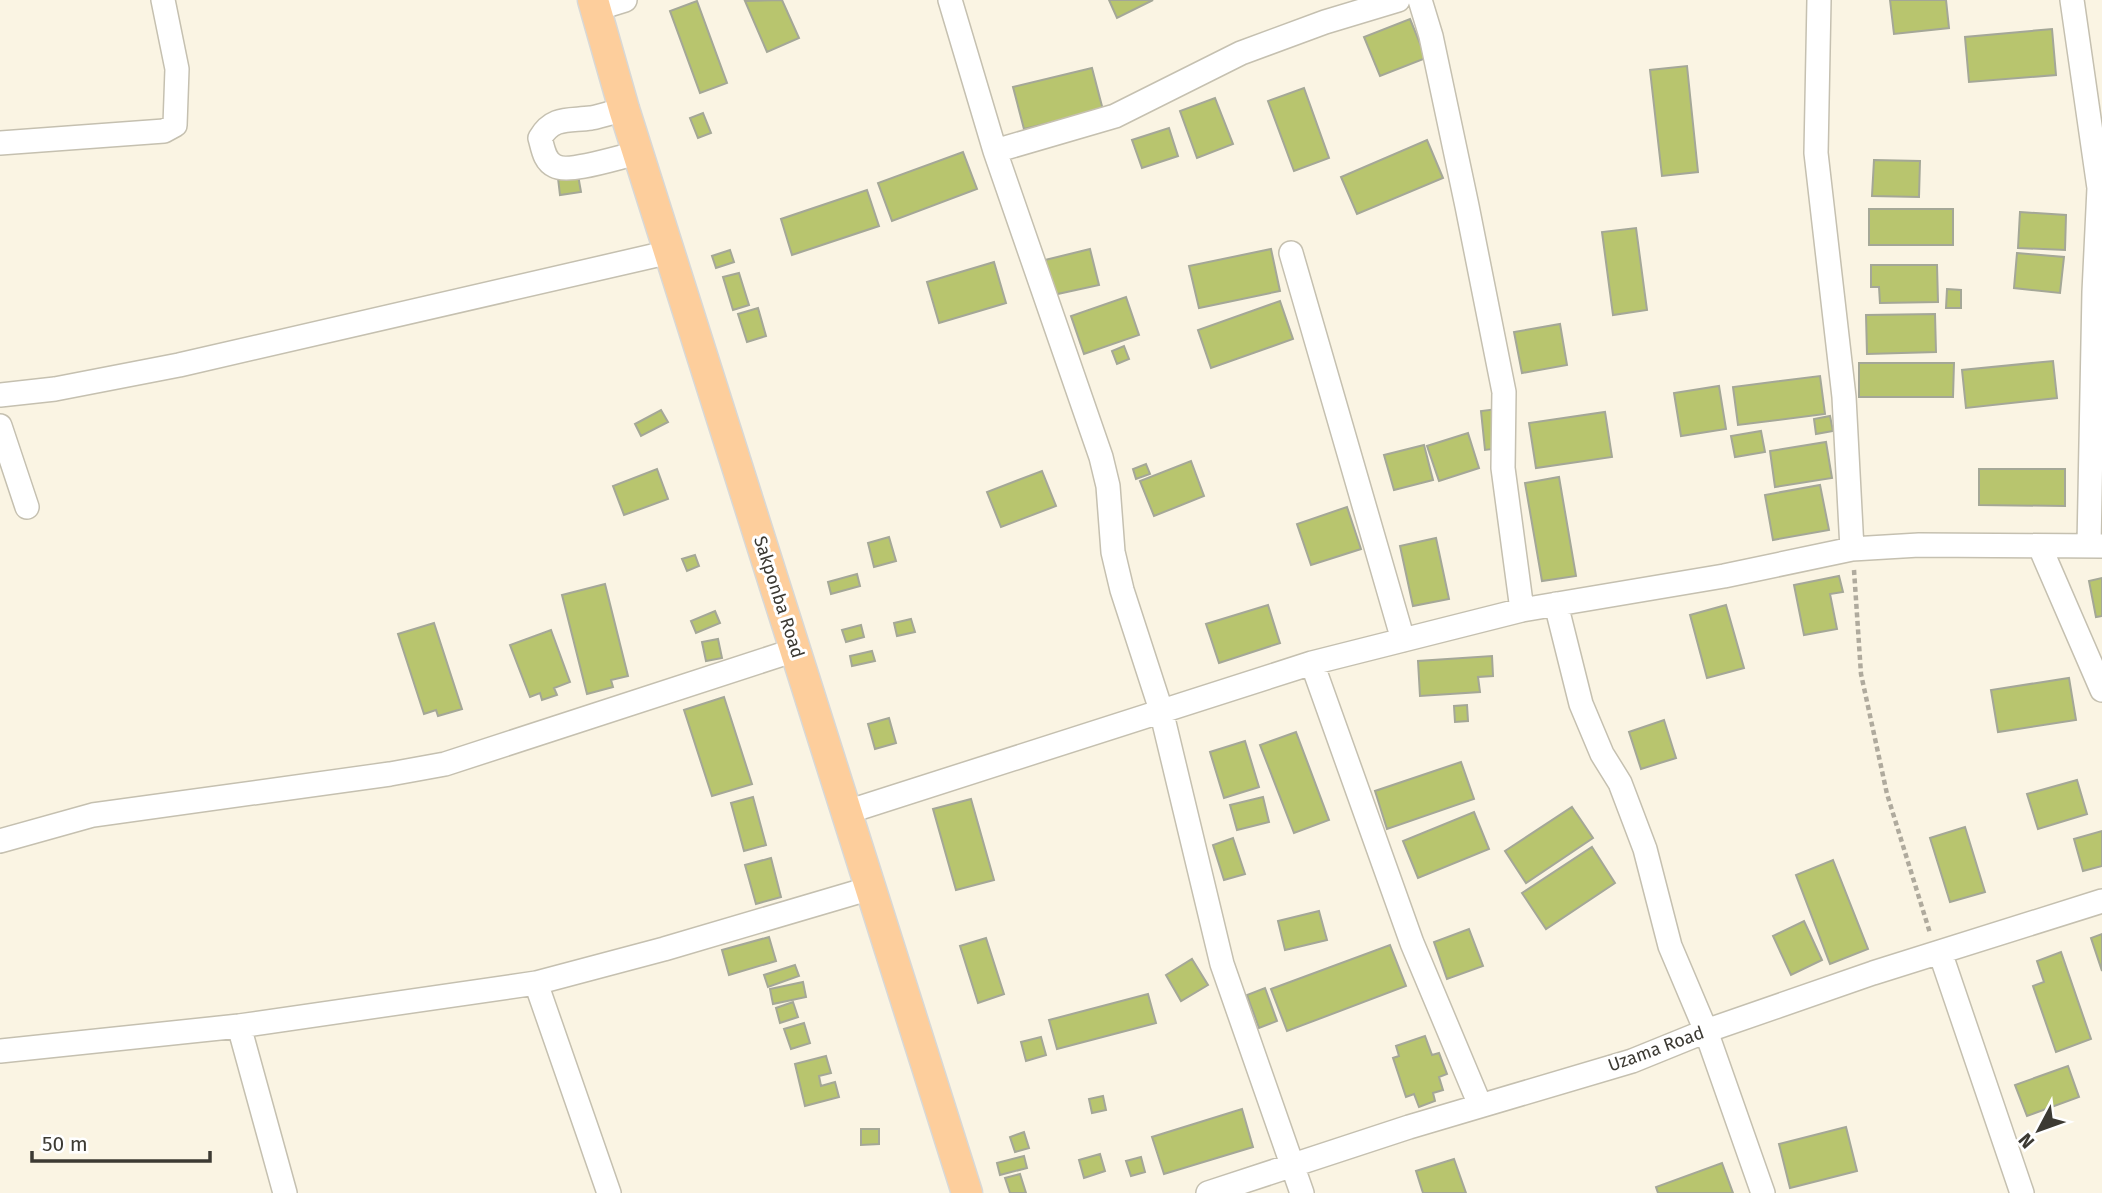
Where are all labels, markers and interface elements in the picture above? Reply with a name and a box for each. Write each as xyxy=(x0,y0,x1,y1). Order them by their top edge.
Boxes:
street label: Sakponba Road xyxy=(749,533,809,661)
street label: Uzama Road xyxy=(1605,1021,1707,1077)
north arrow xyxy=(2004,1095,2074,1165)
scale bar xyxy=(32,1120,210,1164)
text: N xyxy=(2014,1129,2039,1153)
text: 50 m xyxy=(42,1131,88,1157)

